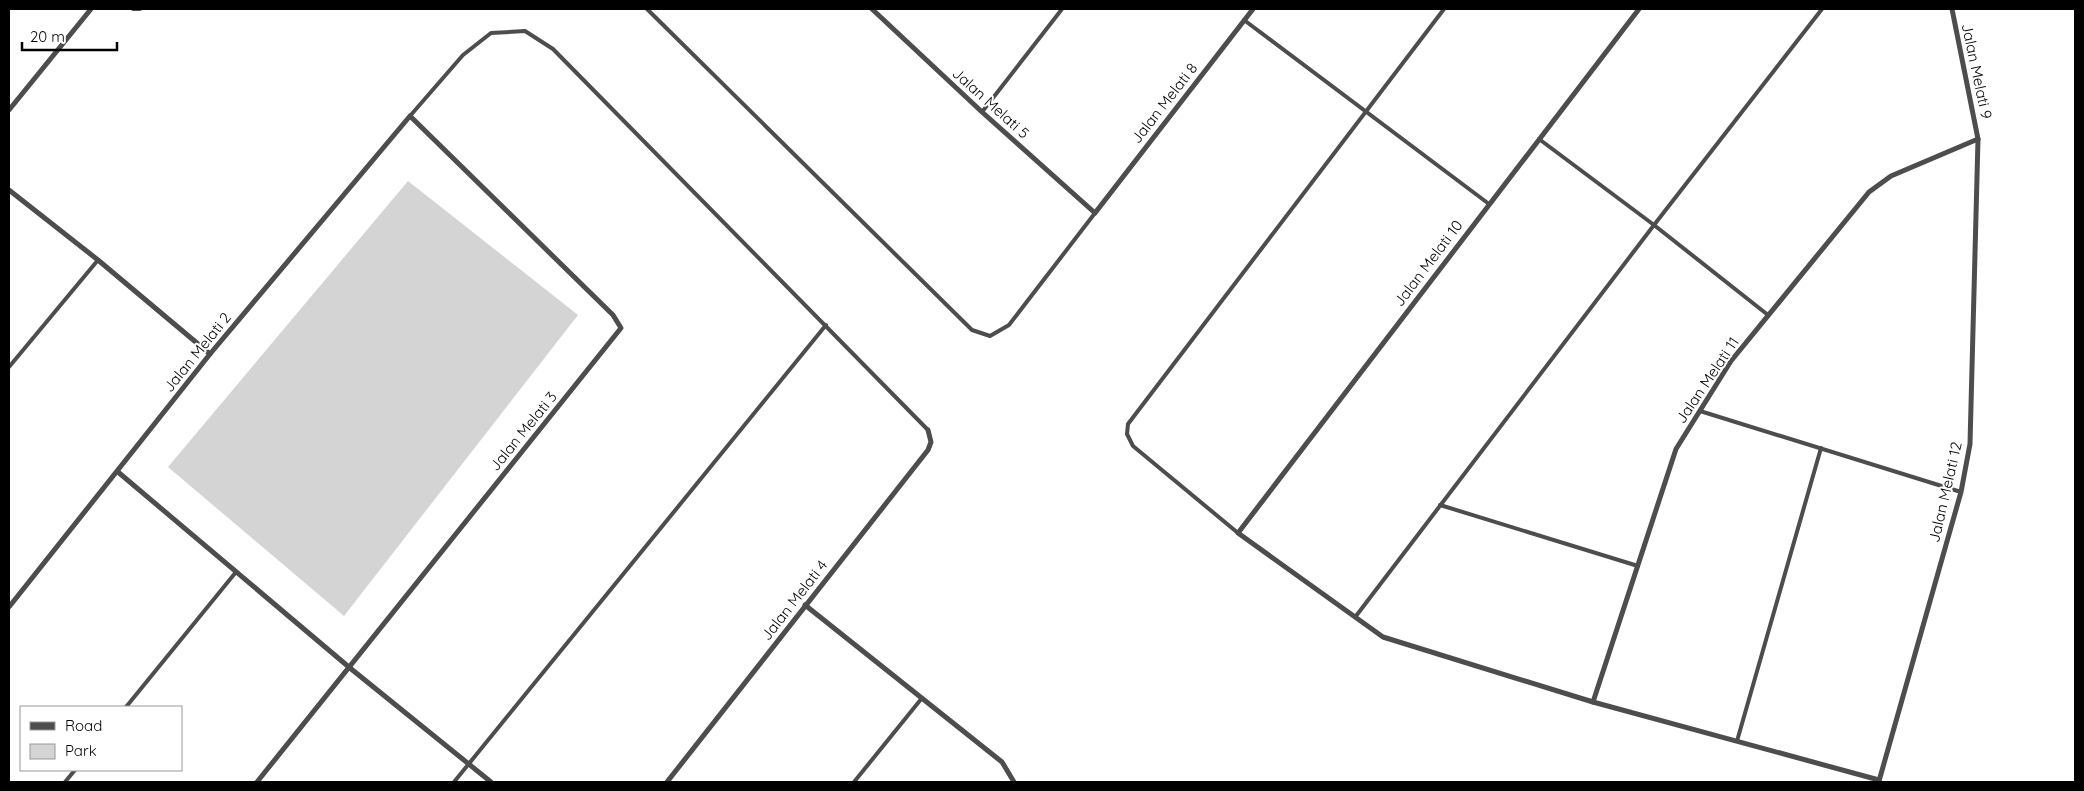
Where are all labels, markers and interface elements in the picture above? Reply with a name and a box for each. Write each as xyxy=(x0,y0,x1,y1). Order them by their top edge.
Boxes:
scale bar xyxy=(22,20,118,52)
street label: Jalan Melati 9 xyxy=(1958,22,1996,120)
text: 20 m xyxy=(30,27,65,46)
street label: Jalan Melati 8 xyxy=(1127,59,1201,147)
street label: Jalan Melati 5 xyxy=(949,63,1033,143)
street label: Jalan Melati 10 xyxy=(1389,216,1467,310)
street label: Jalan Melati 2 xyxy=(159,308,235,396)
street label: Jalan Melati 11 xyxy=(1671,333,1743,427)
street label: Jalan Melati 3 xyxy=(485,387,561,475)
street label: Jalan Melati 12 xyxy=(1924,440,1966,544)
street label: Jalan Melati 4 xyxy=(757,556,831,644)
legend xyxy=(20,706,182,771)
text: Road xyxy=(65,716,102,735)
text: Park xyxy=(65,741,97,760)

